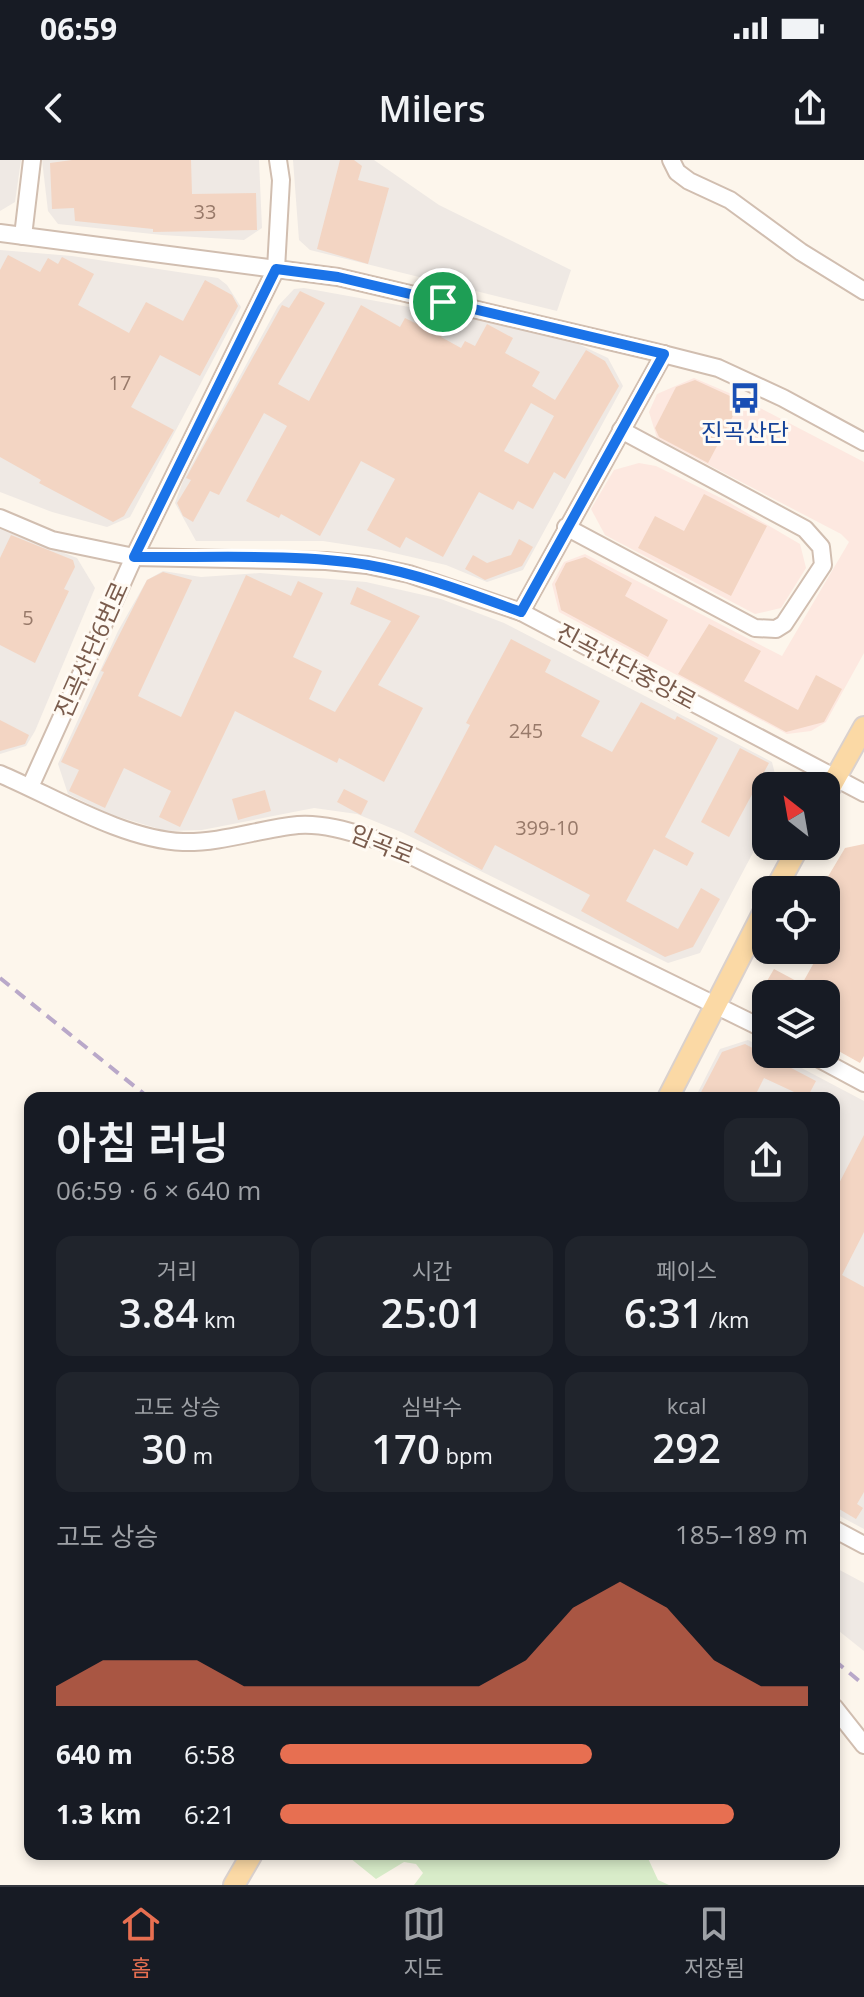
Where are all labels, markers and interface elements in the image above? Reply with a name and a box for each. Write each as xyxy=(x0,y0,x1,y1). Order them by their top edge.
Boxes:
text: 06:59 xyxy=(40,8,117,49)
text: Milers xyxy=(378,84,486,133)
icon: back xyxy=(32,86,76,130)
icon: share xyxy=(788,86,832,130)
house number: 33 xyxy=(194,198,216,225)
pin xyxy=(409,268,477,336)
icon: arrive xyxy=(421,280,465,324)
house number: 17 xyxy=(109,369,131,396)
bus stop icon: 진곡산단 xyxy=(728,381,762,415)
place label: 진곡산단 xyxy=(701,415,789,448)
street label: 진곡산단6번로 xyxy=(46,576,135,723)
house number: 5 xyxy=(22,604,34,631)
street label: 진곡산단중앙로 xyxy=(551,615,703,717)
house number: 245 xyxy=(509,717,543,744)
north arrow xyxy=(752,772,840,860)
map controls xyxy=(752,772,840,1068)
house number: 399-10 xyxy=(515,814,579,841)
street label: 임곡로 xyxy=(346,816,419,871)
button: locate xyxy=(752,876,840,964)
button: layers xyxy=(752,980,840,1068)
text: 아침 러닝 xyxy=(56,1112,229,1172)
button: share xyxy=(724,1118,808,1202)
text: 06:59 · 6 × 640 m xyxy=(56,1172,261,1208)
text: 거리 xyxy=(157,1255,198,1285)
text: 시간 xyxy=(412,1255,452,1285)
text: 페이스 xyxy=(656,1255,717,1285)
text: 3.84 xyxy=(119,1285,198,1340)
text: 25:01 xyxy=(381,1285,483,1340)
text: 6:31 xyxy=(624,1285,704,1340)
text: km xyxy=(198,1304,236,1334)
text: /km xyxy=(704,1304,749,1334)
text: kcal xyxy=(667,1390,707,1420)
text: 고도 상승 xyxy=(134,1391,221,1421)
text: 심박수 xyxy=(402,1391,462,1421)
text: 292 xyxy=(652,1420,721,1475)
text: 30 xyxy=(141,1421,187,1476)
text: 170 xyxy=(371,1421,440,1476)
text: m xyxy=(187,1440,213,1470)
text: bpm xyxy=(440,1440,493,1470)
text: 185–189 m xyxy=(675,1516,808,1552)
text: 고도 상승 xyxy=(56,1518,158,1554)
text: 640 m xyxy=(56,1736,133,1772)
text: 6:58 xyxy=(184,1736,235,1772)
text: 1.3 km xyxy=(56,1796,142,1832)
text: 6:21 xyxy=(184,1796,235,1832)
tab: 홈 xyxy=(119,1902,163,1982)
tab: 지도 xyxy=(402,1902,446,1982)
tab: 저장됨 xyxy=(684,1902,745,1982)

